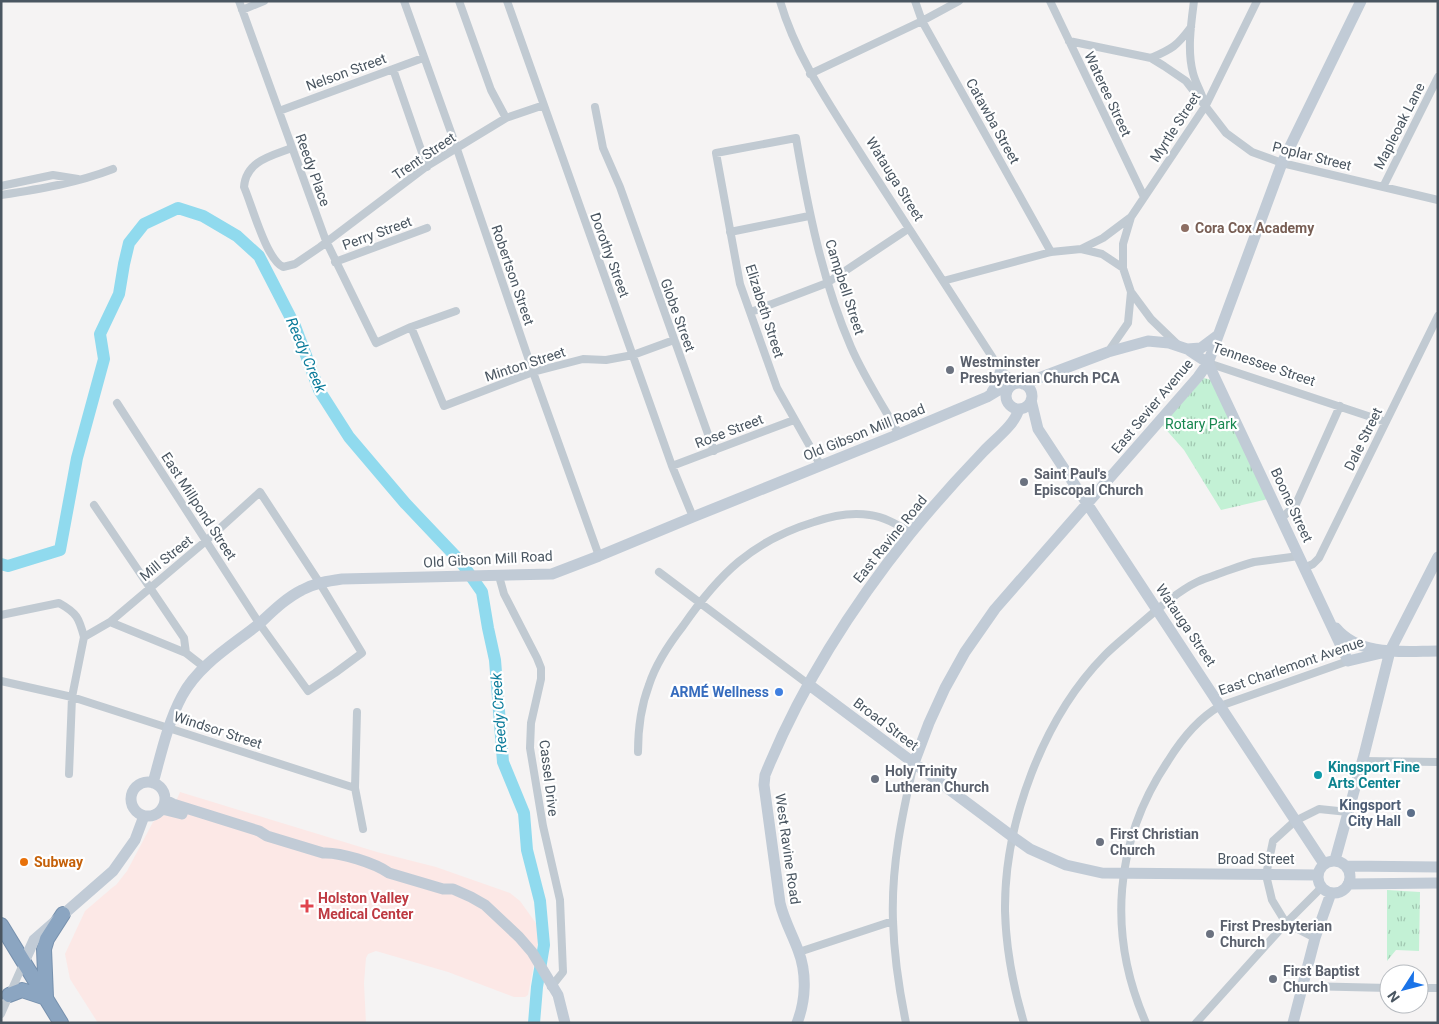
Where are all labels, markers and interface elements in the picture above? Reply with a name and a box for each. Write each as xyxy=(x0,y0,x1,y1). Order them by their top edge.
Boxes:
street label: Wateree Street xyxy=(1081,49,1135,139)
street label: Nelson Street xyxy=(304,50,389,94)
street label: Catawba Street xyxy=(963,75,1023,167)
street label: Mapleoak Lane xyxy=(1370,80,1428,172)
street label: Myrtle Street xyxy=(1147,89,1204,165)
street label: Trent Street xyxy=(389,129,459,183)
street label: Reedy Place xyxy=(292,132,334,208)
street label: Watauga Street xyxy=(863,134,927,224)
street label: Poplar Street xyxy=(1271,138,1354,174)
street label: Dorothy Street xyxy=(587,210,633,300)
street label: Perry Street xyxy=(340,213,414,253)
place label: Cora Cox Academy xyxy=(1195,220,1315,236)
marker: Cora Cox Academy xyxy=(1179,222,1191,234)
street label: Robertson Street xyxy=(488,223,538,328)
street label: Campbell Street xyxy=(822,237,868,337)
street label: Elizabeth Street xyxy=(742,262,788,360)
street label: Globe Street xyxy=(657,276,699,354)
water label: Reedy Creek xyxy=(282,315,330,396)
street label: Tennessee Street xyxy=(1210,339,1318,389)
street label: Minton Street xyxy=(483,343,568,385)
place label: Westminster Presbyterian Church PCA xyxy=(960,354,1120,386)
street label: East Sevier Avenue xyxy=(1108,356,1196,456)
marker: Westminster Presbyterian Church PCA xyxy=(944,364,956,376)
street label: Old Gibson Mill Road xyxy=(801,400,927,464)
street label: Dale Street xyxy=(1341,405,1385,473)
street label: Rose Street xyxy=(693,411,766,451)
park label: Rotary Park xyxy=(1165,416,1238,432)
street label: East Millpond Street xyxy=(158,449,240,563)
street label: Boone Street xyxy=(1268,465,1316,545)
place label: Saint Paul's Episcopal Church xyxy=(1034,466,1144,498)
marker: Saint Paul's Episcopal Church xyxy=(1018,476,1030,488)
street label: East Ravine Road xyxy=(850,492,930,586)
street label: Mill Street xyxy=(137,532,196,584)
street label: Old Gibson Mill Road xyxy=(423,548,553,570)
street label: Watauga Street xyxy=(1153,581,1220,669)
street label: East Charlemont Avenue xyxy=(1216,634,1366,698)
water label: Reedy Creek xyxy=(487,672,511,754)
place label: ARMÉ Wellness xyxy=(670,683,769,700)
marker: ARMÉ Wellness xyxy=(773,686,785,698)
street label: Broad Street xyxy=(850,694,922,754)
street label: Windsor Street xyxy=(172,708,265,752)
street label: Cassel Drive xyxy=(536,739,562,817)
place label: Kingsport Fine Arts Center xyxy=(1328,759,1420,791)
place label: Holy Trinity Lutheran Church xyxy=(885,763,989,795)
marker: Kingsport Fine Arts Center xyxy=(1312,769,1324,781)
marker: Holy Trinity Lutheran Church xyxy=(869,773,881,785)
street label: West Ravine Road xyxy=(772,792,804,906)
place label: Kingsport City Hall xyxy=(1339,797,1401,829)
marker: Kingsport City Hall xyxy=(1405,807,1417,819)
place label: First Christian Church xyxy=(1110,826,1199,858)
marker: First Christian Church xyxy=(1094,836,1106,848)
street label: Broad Street xyxy=(1217,851,1295,867)
place label: Subway xyxy=(34,854,84,870)
marker: Subway xyxy=(18,856,30,868)
place label: Holston Valley Medical Center xyxy=(318,890,413,922)
marker: Holston Valley Medical Center xyxy=(300,899,314,913)
place label: First Presbyterian Church xyxy=(1220,918,1332,950)
marker: First Presbyterian Church xyxy=(1204,928,1216,940)
place label: First Baptist Church xyxy=(1283,963,1360,995)
north arrow xyxy=(1379,964,1429,1014)
marker: First Baptist Church xyxy=(1267,973,1279,985)
text: N xyxy=(1384,988,1403,1005)

